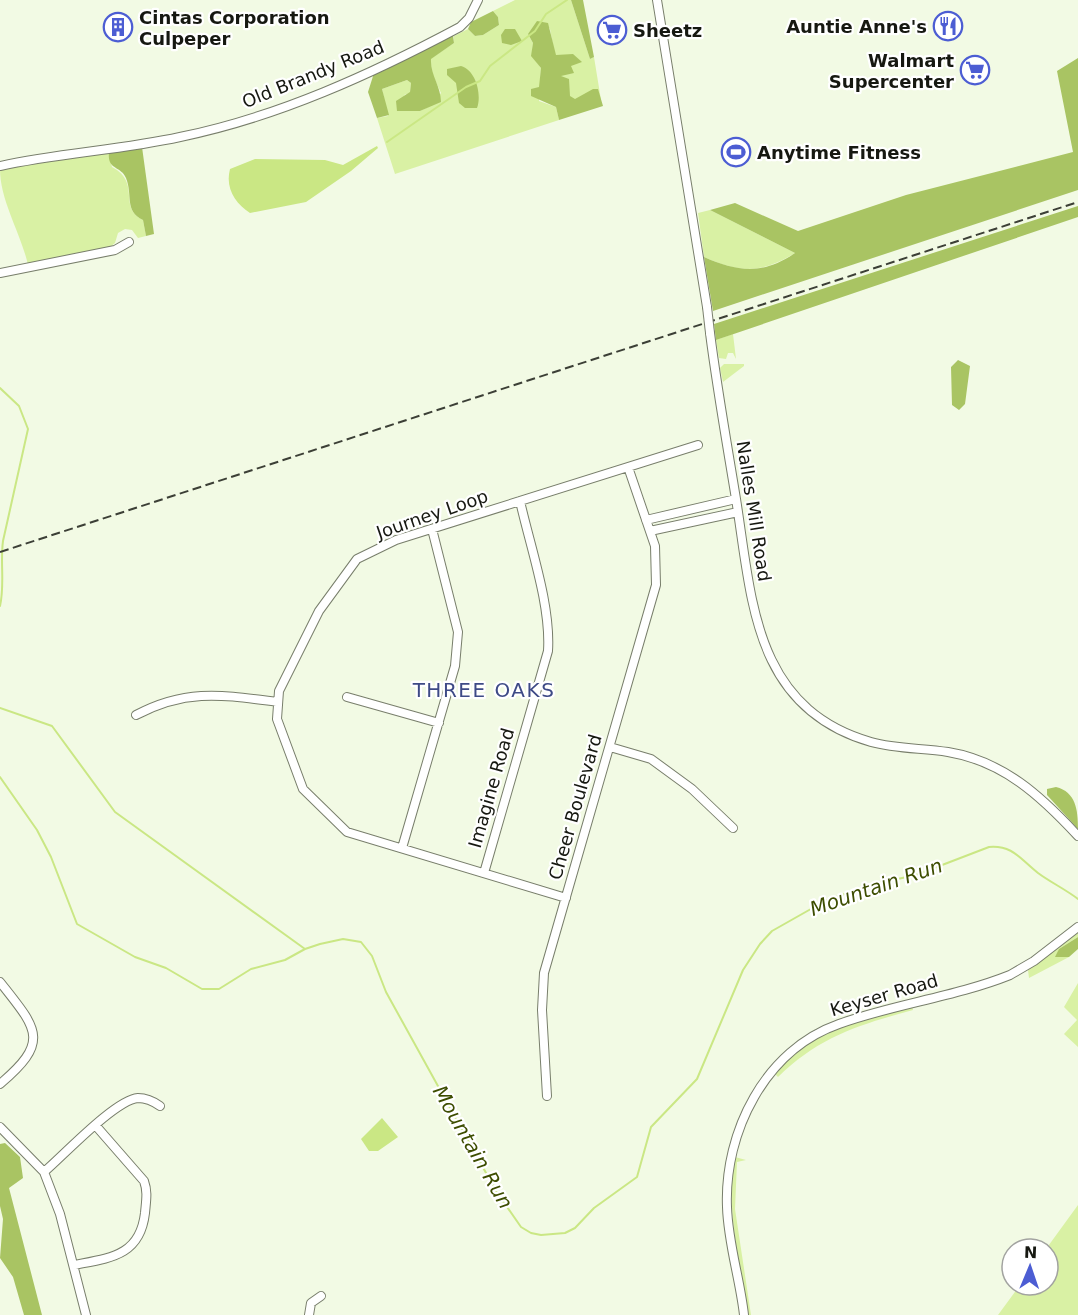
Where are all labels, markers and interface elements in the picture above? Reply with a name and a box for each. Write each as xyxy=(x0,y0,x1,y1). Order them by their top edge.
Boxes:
place label: Cintas Corporation Culpeper xyxy=(139,7,330,49)
restaurant icon: Auntie Anne's xyxy=(932,10,964,42)
building icon: Cintas Corporation Culpeper xyxy=(102,11,134,43)
supermarket icon: Sheetz xyxy=(596,14,628,46)
place label: Auntie Anne's xyxy=(786,16,927,37)
place label: Sheetz xyxy=(633,20,702,41)
street label: Old Brandy Road xyxy=(239,36,387,112)
place label: Walmart Supercenter xyxy=(829,50,954,92)
supermarket icon: Walmart Supercenter xyxy=(959,54,991,86)
sports icon: Anytime Fitness xyxy=(720,136,752,168)
place label: Anytime Fitness xyxy=(757,142,921,163)
street label: Nalles Mill Road xyxy=(733,439,775,583)
street label: Journey Loop xyxy=(372,485,491,543)
district label: THREE OAKS xyxy=(412,678,555,702)
street label: Imagine Road xyxy=(464,726,518,850)
street label: Cheer Boulevard xyxy=(544,732,606,882)
water label: Mountain Run xyxy=(806,853,946,921)
street label: Keyser Road xyxy=(828,970,940,1020)
water label: Mountain Run xyxy=(428,1081,518,1213)
north arrow xyxy=(1000,1237,1060,1297)
text: N xyxy=(1023,1243,1038,1262)

